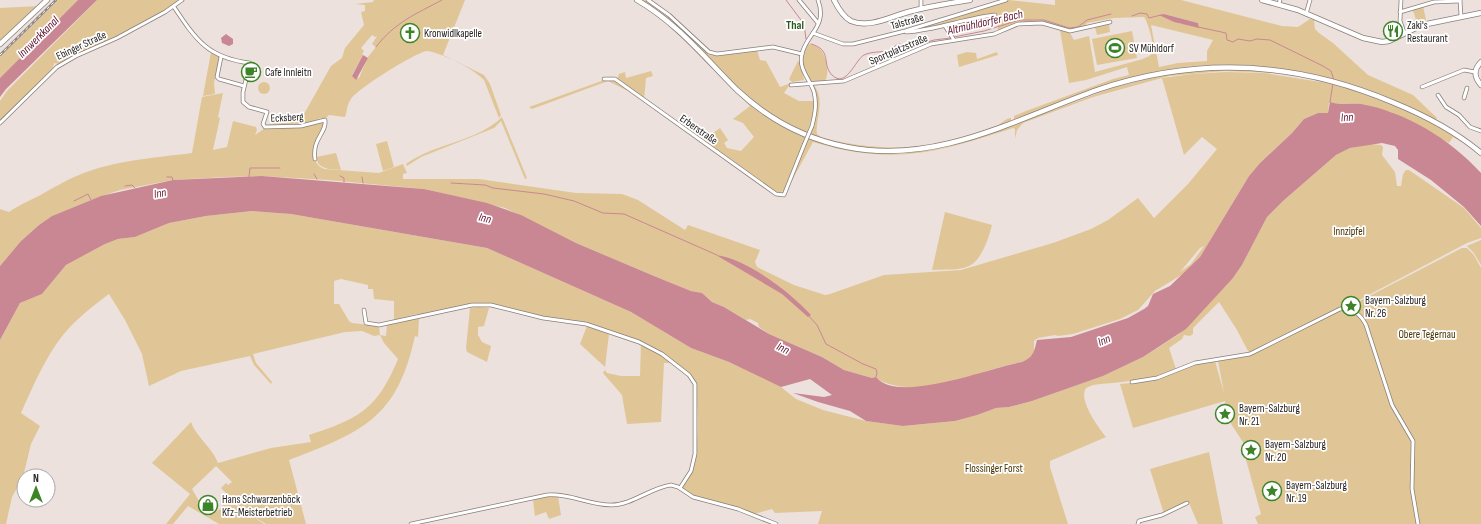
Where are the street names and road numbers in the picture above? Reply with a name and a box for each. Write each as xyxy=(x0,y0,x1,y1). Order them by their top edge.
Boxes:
street label: Talstraße xyxy=(889,11,925,32)
street label: Ebinger Straße xyxy=(54,28,108,63)
street label: Sportplatzstraße xyxy=(867,31,929,68)
street label: Ecksberg xyxy=(270,110,304,125)
street label: Erberstraße xyxy=(677,112,720,147)

